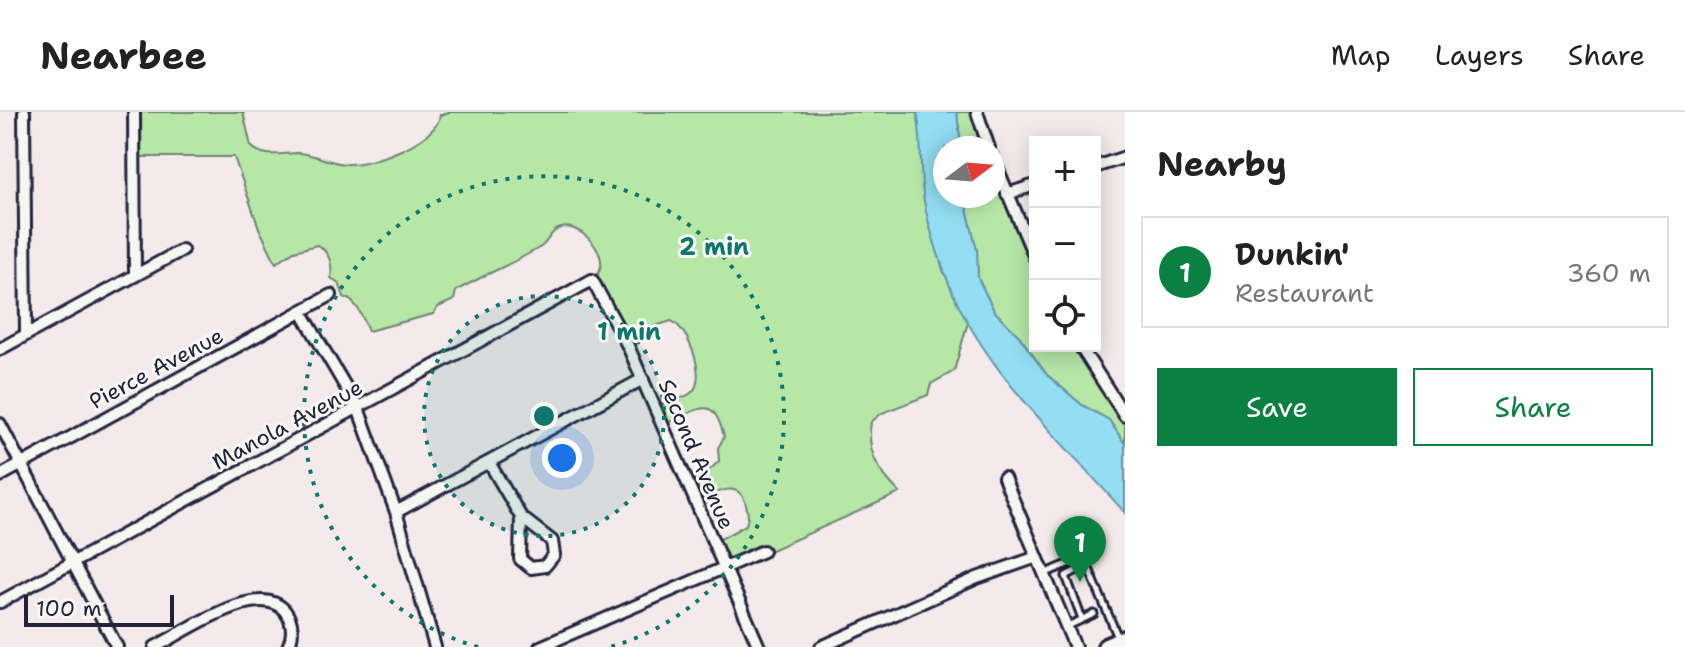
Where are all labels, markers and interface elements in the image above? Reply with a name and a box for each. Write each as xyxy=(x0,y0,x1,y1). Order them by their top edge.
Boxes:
text: Nearbee xyxy=(40,30,207,81)
text: Map xyxy=(1331,36,1391,74)
text: Layers xyxy=(1435,36,1524,74)
text: Share xyxy=(1568,36,1645,74)
north arrow xyxy=(933,136,1005,208)
map controls xyxy=(1029,136,1101,352)
button: + xyxy=(1029,136,1101,208)
text: Nearby xyxy=(1157,141,1287,187)
button: − xyxy=(1029,208,1101,280)
text: 2 min xyxy=(679,231,749,263)
text: Dunkin' xyxy=(1235,234,1349,275)
text: 1 xyxy=(1179,255,1191,290)
text: 360 m xyxy=(1566,255,1651,290)
text: Restaurant xyxy=(1235,275,1374,310)
button: locate xyxy=(1029,280,1101,352)
text: 1 min xyxy=(597,316,661,348)
street label: Pierce Avenue xyxy=(84,321,228,416)
button: Save xyxy=(1157,368,1397,446)
button: Share xyxy=(1413,368,1653,446)
street label: Manola Avenue xyxy=(207,373,368,476)
street label: Second Avenue xyxy=(652,375,741,534)
centre of rings xyxy=(530,402,558,430)
your location xyxy=(542,438,582,478)
pin: 1 xyxy=(1054,516,1106,582)
scale bar xyxy=(24,591,174,627)
text: 100 m xyxy=(36,594,102,623)

